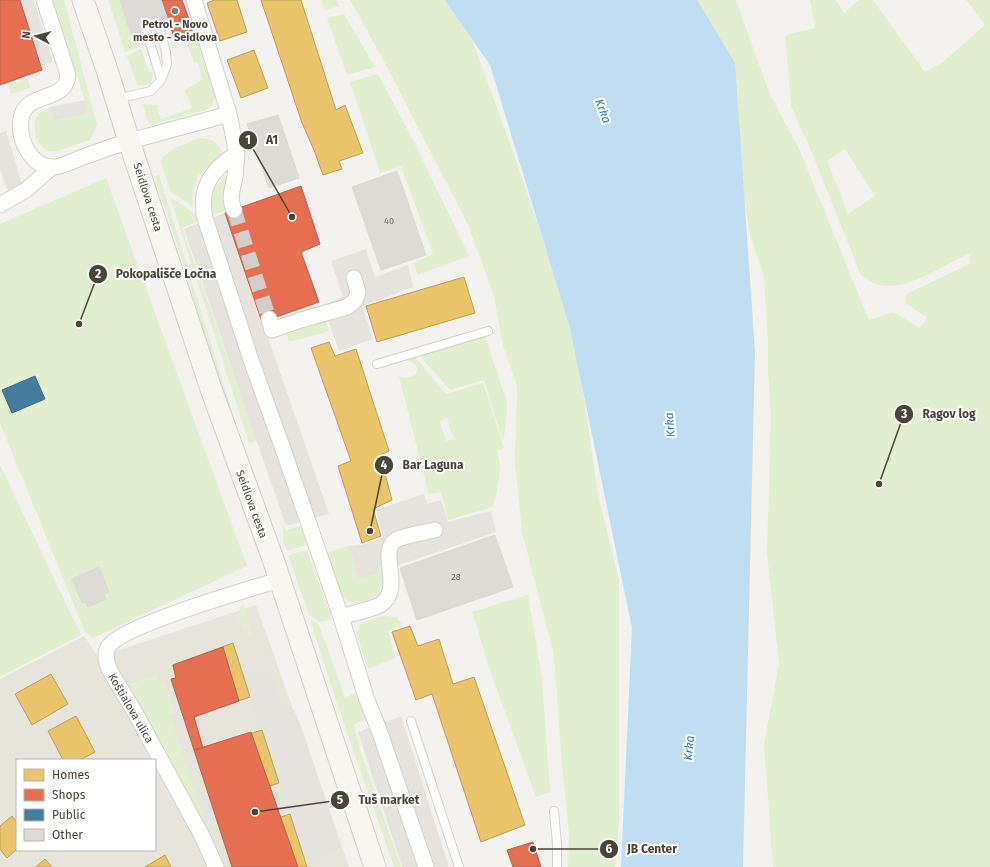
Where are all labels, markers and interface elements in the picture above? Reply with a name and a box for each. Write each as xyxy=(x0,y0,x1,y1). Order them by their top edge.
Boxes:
marker: Petrol - Novo mesto - Seidlova xyxy=(170,6,180,16)
north arrow xyxy=(16,16,56,56)
place label: Petrol - Novo mesto - Seidlova xyxy=(133,18,217,44)
text: N xyxy=(20,30,33,39)
water label: Krka xyxy=(592,97,614,125)
callout: A1 xyxy=(238,128,286,152)
text: 1 xyxy=(245,133,251,147)
text: A1 xyxy=(265,133,278,147)
street label: Seidlova cesta xyxy=(130,161,165,233)
house number: 40 xyxy=(384,216,394,226)
callout: Pokopališče Ločna xyxy=(88,262,224,286)
text: 2 xyxy=(95,267,101,281)
text: Pokopališče Ločna xyxy=(116,267,217,281)
callout: Ragov log xyxy=(894,402,984,426)
text: 3 xyxy=(900,407,907,421)
text: Ragov log xyxy=(922,407,976,421)
water label: Krka xyxy=(662,412,678,438)
callout: Bar Laguna xyxy=(374,453,471,477)
text: 4 xyxy=(381,458,388,472)
text: Bar Laguna xyxy=(403,458,464,472)
street label: Seidlova cesta xyxy=(233,468,270,540)
house number: 28 xyxy=(451,572,461,582)
street label: Koštialova ulica xyxy=(105,671,156,745)
water label: Krka xyxy=(681,735,697,761)
legend xyxy=(16,759,156,851)
text: Homes xyxy=(52,768,90,782)
text: Shops xyxy=(52,788,86,802)
callout: Tuš market xyxy=(330,788,427,812)
text: 5 xyxy=(337,793,344,807)
text: Tuš market xyxy=(359,793,420,807)
text: Public xyxy=(52,808,86,822)
text: Other xyxy=(52,828,83,842)
callout: JB Center xyxy=(599,837,685,861)
text: 6 xyxy=(606,842,613,856)
text: JB Center xyxy=(626,842,677,856)

